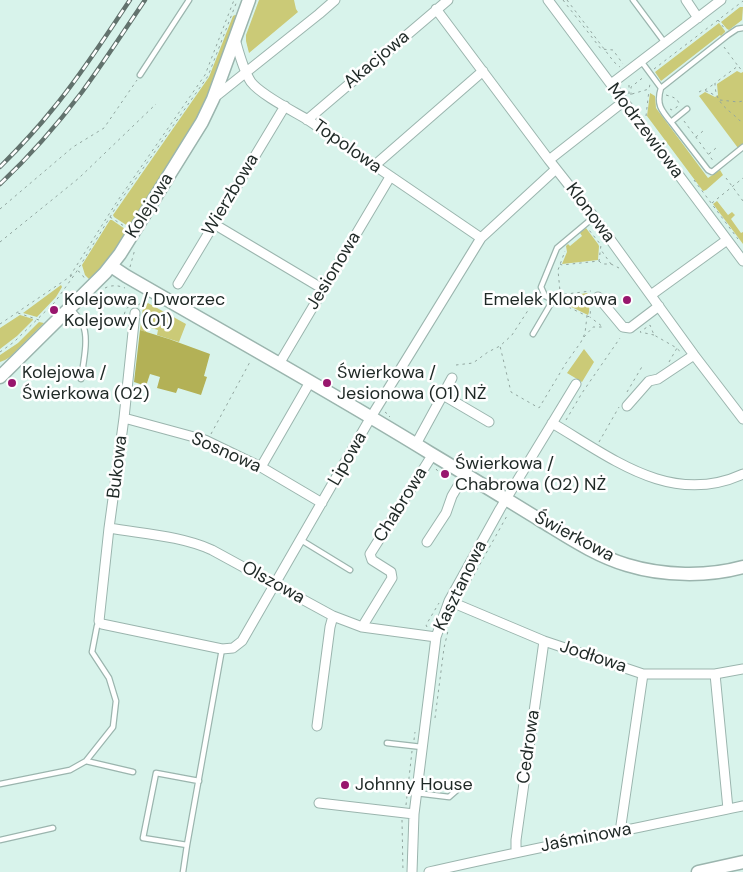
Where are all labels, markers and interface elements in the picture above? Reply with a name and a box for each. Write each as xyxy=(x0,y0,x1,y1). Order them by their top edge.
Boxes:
street label: Akacjowa xyxy=(340,26,414,94)
street label: Modrzewiowa xyxy=(602,79,688,183)
street label: Topolowa xyxy=(309,116,385,178)
street label: Wierzbowa xyxy=(198,150,264,240)
street label: Kolejowa xyxy=(122,169,178,243)
street label: Klonowa xyxy=(561,179,619,247)
street label: Jesionowa xyxy=(302,228,366,314)
place label: Kolejowa / Dworzec Kolejowy (01) xyxy=(64,289,225,332)
place label: Emelek Klonowa xyxy=(483,289,617,311)
marker: Emelek Klonowa xyxy=(621,294,633,306)
marker: Kolejowa / Dworzec Kolejowy (01) xyxy=(48,304,60,316)
place label: Kolejowa / Świerkowa (02) xyxy=(22,362,149,404)
place label: Świerkowa / Jesionowa (01) NŻ xyxy=(337,362,487,404)
marker: Kolejowa / Świerkowa (02) xyxy=(6,377,18,389)
marker: Świerkowa / Jesionowa (01) NŻ xyxy=(321,377,333,389)
street label: Sosnowa xyxy=(188,428,264,478)
street label: Lipowa xyxy=(324,428,372,490)
street label: Bukowa xyxy=(103,434,133,500)
place label: Świerkowa / Chabrowa (02) NŻ xyxy=(455,453,606,496)
street label: Chabrowa xyxy=(370,464,432,546)
marker: Świerkowa / Chabrowa (02) NŻ xyxy=(439,468,451,480)
street label: Świerkowa xyxy=(530,507,618,567)
street label: Kasztanowa xyxy=(430,537,492,635)
street label: Olszowa xyxy=(238,557,308,609)
street label: Jodłowa xyxy=(557,636,629,678)
street label: Cedrowa xyxy=(513,709,545,785)
place label: Johnny House xyxy=(355,774,473,796)
marker: Johnny House xyxy=(339,779,351,791)
street label: Jaśminowa xyxy=(539,819,633,857)

